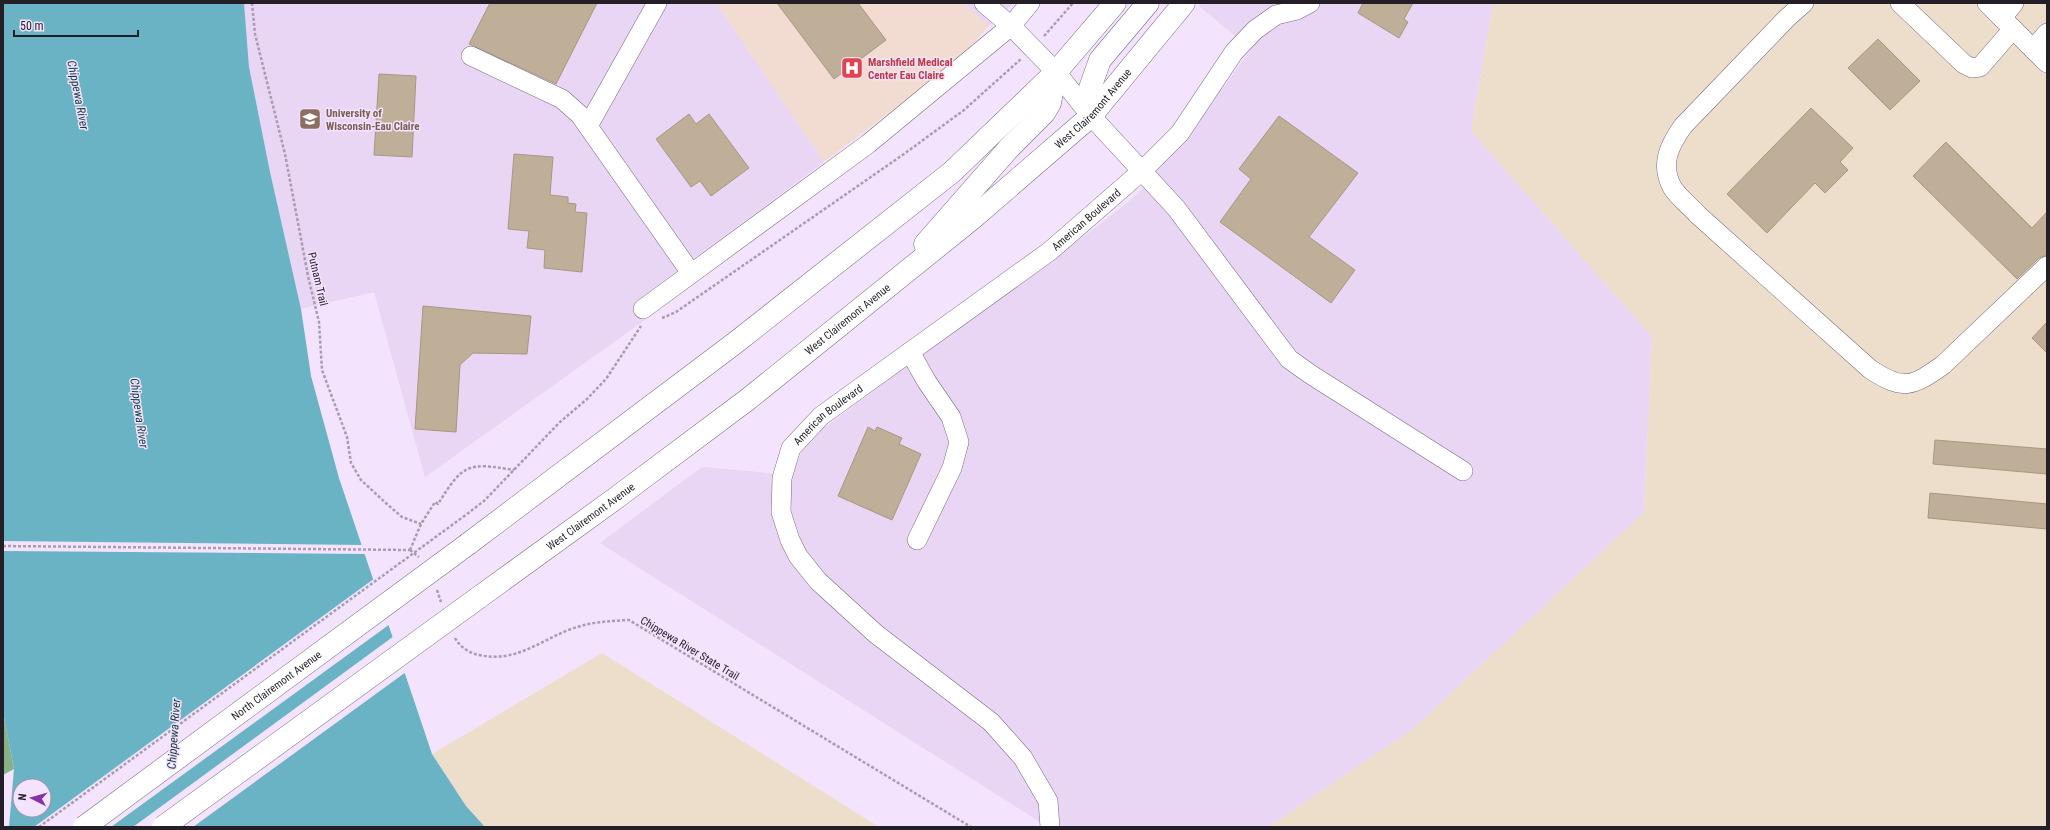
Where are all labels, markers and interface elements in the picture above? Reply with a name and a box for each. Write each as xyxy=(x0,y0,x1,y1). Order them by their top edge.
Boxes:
scale bar xyxy=(14,12,138,38)
text: 50 m xyxy=(20,19,44,33)
hospital icon: Marshfield Medical Center Eau Claire xyxy=(839,55,865,81)
place label: Marshfield Medical Center Eau Claire xyxy=(868,56,953,82)
water label: Chippewa River xyxy=(64,59,92,131)
street label: West Clairemont Avenue xyxy=(1052,66,1134,151)
school or university icon: University of Wisconsin-Eau Claire xyxy=(297,106,323,132)
place label: University of Wisconsin-Eau Claire xyxy=(326,107,419,133)
street label: American Boulevard xyxy=(1049,186,1124,253)
street label: Putnam Trail xyxy=(305,251,330,307)
street label: West Clairemont Avenue xyxy=(802,281,893,358)
water label: Chippewa River xyxy=(127,377,151,449)
street label: American Boulevard xyxy=(791,382,865,448)
street label: West Clairemont Avenue xyxy=(544,480,637,553)
street label: Chippewa River State Trail xyxy=(638,614,741,683)
street label: North Clairemont Avenue xyxy=(229,648,324,723)
water label: Chippewa River xyxy=(165,698,183,770)
north arrow xyxy=(12,778,52,818)
text: N xyxy=(16,793,29,801)

